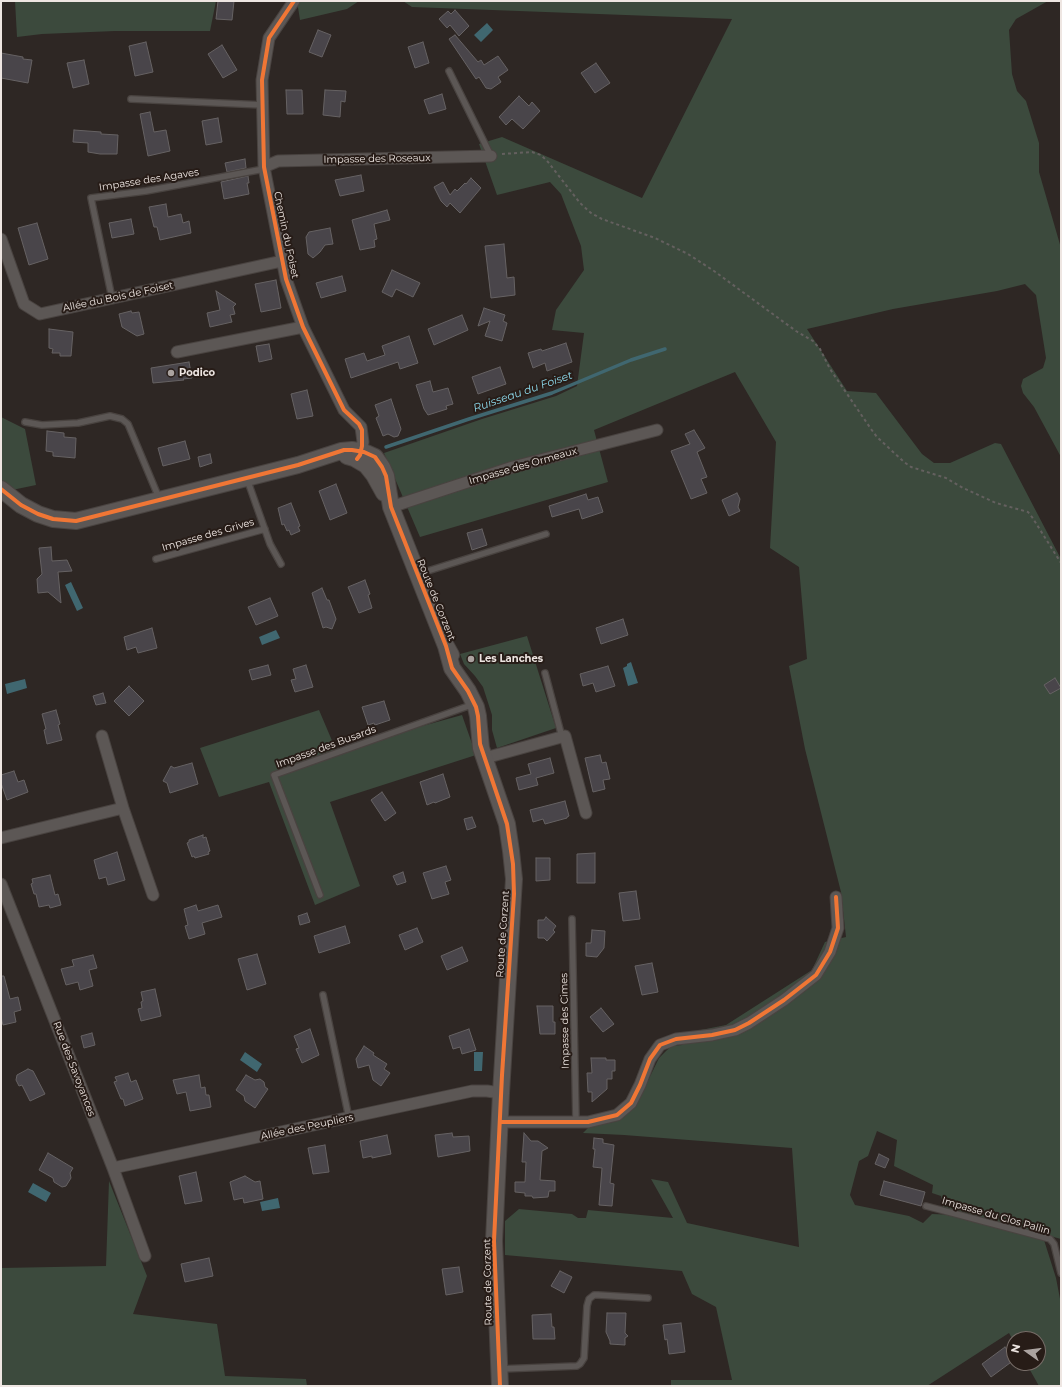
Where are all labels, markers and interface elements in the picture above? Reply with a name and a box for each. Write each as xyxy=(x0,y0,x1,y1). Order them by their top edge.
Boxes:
street label: Impasse des Roseaux xyxy=(323,152,431,166)
street label: Impasse des Agaves xyxy=(98,166,200,194)
street label: Chemin du Foiset xyxy=(271,190,301,280)
street label: Allée du Bois de Foiset xyxy=(62,279,174,315)
place label: Podico xyxy=(179,367,215,379)
marker: Podico xyxy=(166,368,176,378)
water label: Ruisseau du Foiset xyxy=(472,369,574,415)
street label: Impasse des Ormeaux xyxy=(468,445,578,487)
street label: Impasse des Grives xyxy=(160,516,256,554)
street label: Route de Corzent xyxy=(414,557,458,643)
place label: Les Lanches xyxy=(479,653,543,665)
marker: Les Lanches xyxy=(466,654,476,664)
street label: Impasse des Busards xyxy=(274,723,378,771)
street label: Route de Corzent xyxy=(494,890,512,978)
street label: Impasse des Cimes xyxy=(558,973,572,1069)
street label: Rue des Savoyances xyxy=(50,1020,98,1118)
street label: Allée des Peupliers xyxy=(260,1111,354,1143)
street label: Impasse du Clos Pallin xyxy=(940,1195,1052,1237)
street label: Route de Corzent xyxy=(481,1238,495,1326)
north arrow xyxy=(1006,1331,1046,1371)
text: N xyxy=(1007,1342,1023,1354)

